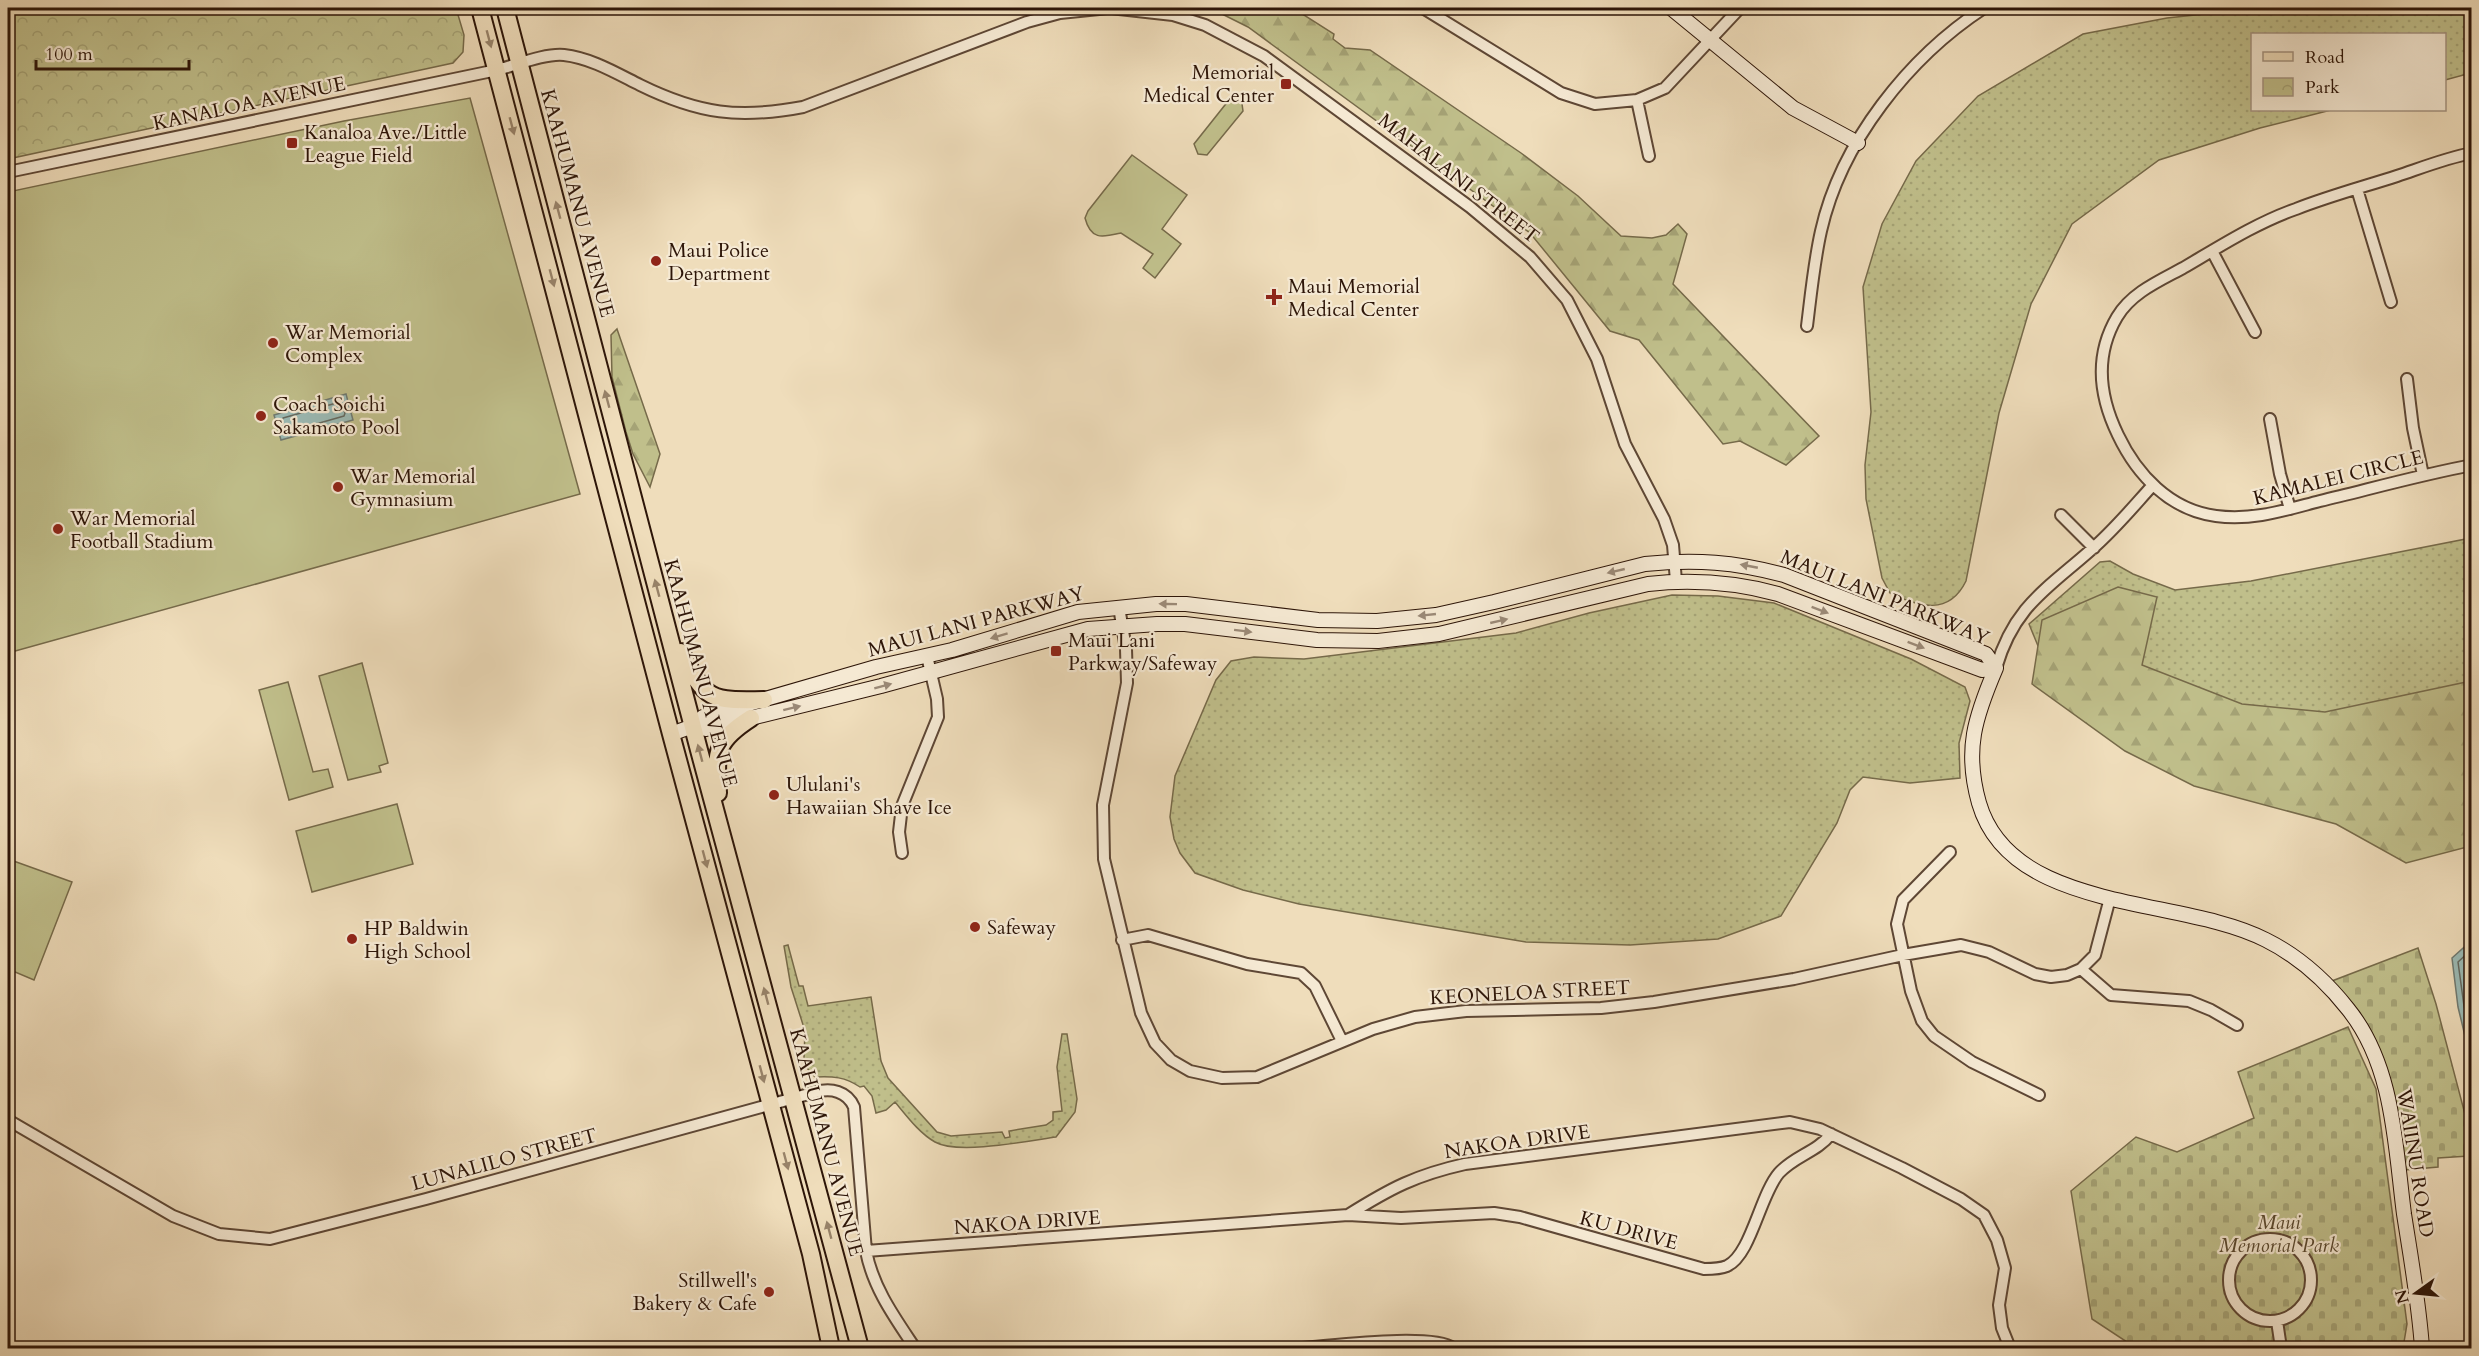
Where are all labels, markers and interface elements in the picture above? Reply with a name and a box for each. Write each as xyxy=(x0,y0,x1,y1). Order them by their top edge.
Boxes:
one-way arrow xyxy=(485,30,494,48)
scale bar xyxy=(36,33,189,71)
legend xyxy=(2251,33,2446,111)
text: 100 m xyxy=(45,42,93,67)
text: Road xyxy=(2305,45,2345,70)
place label: Memorial Medical Center xyxy=(1143,59,1275,109)
street label: KANALOA AVENUE xyxy=(150,70,348,137)
text: Park xyxy=(2305,75,2340,100)
marker: Memorial Medical Center xyxy=(1279,77,1293,91)
street label: KAAHUMANU AVENUE xyxy=(534,86,621,320)
street label: MAHALANI STREET xyxy=(1373,107,1545,250)
one-way arrow xyxy=(508,117,518,136)
place label: Kanaloa Ave./Little League Field xyxy=(304,119,467,169)
marker: Kanaloa Ave./Little League Field xyxy=(285,136,299,150)
one-way arrow xyxy=(553,201,562,219)
place label: Maui Police Department xyxy=(668,237,771,287)
marker: Maui Police Department xyxy=(649,254,663,268)
one-way arrow xyxy=(548,269,558,287)
place label: Maui Memorial Medical Center xyxy=(1288,273,1420,323)
marker: Maui Memorial Medical Center xyxy=(1265,288,1283,306)
place label: War Memorial Complex xyxy=(284,319,411,369)
marker: War Memorial Complex xyxy=(266,336,280,350)
one-way arrow xyxy=(602,390,612,408)
place label: Coach Soichi Sakamoto Pool xyxy=(273,391,400,441)
marker: Coach Soichi Sakamoto Pool xyxy=(254,409,268,423)
street label: KAMALEI CIRCLE xyxy=(2250,443,2426,512)
place label: War Memorial Gymnasium xyxy=(349,463,476,513)
marker: War Memorial Gymnasium xyxy=(331,480,345,494)
place label: War Memorial Football Stadium xyxy=(69,505,213,555)
marker: War Memorial Football Stadium xyxy=(51,522,65,536)
street label: MAUI LANI PARKWAY xyxy=(1776,543,1993,652)
street label: KAAHUMANU AVENUE xyxy=(657,556,744,790)
one-way arrow xyxy=(1739,561,1758,570)
one-way arrow xyxy=(1607,566,1626,576)
one-way arrow xyxy=(651,579,661,597)
street label: MAUI LANI PARKWAY xyxy=(865,580,1088,663)
one-way arrow xyxy=(1158,599,1177,609)
one-way arrow xyxy=(1811,605,1829,615)
one-way arrow xyxy=(1417,611,1436,620)
one-way arrow xyxy=(1490,616,1508,626)
one-way arrow xyxy=(1234,626,1253,636)
place label: Maui Lani Parkway/Safeway xyxy=(1068,627,1218,677)
one-way arrow xyxy=(990,632,1008,641)
one-way arrow xyxy=(1907,641,1925,651)
marker: Maui Lani Parkway/Safeway xyxy=(1049,644,1063,658)
one-way arrow xyxy=(874,680,892,690)
one-way arrow xyxy=(783,702,802,712)
one-way arrow xyxy=(695,744,704,762)
place label: Ululani's Hawaiian Shave Ice xyxy=(786,771,952,821)
marker: Ululani's Hawaiian Shave Ice xyxy=(767,788,781,802)
one-way arrow xyxy=(701,849,711,868)
place label: Safeway xyxy=(987,914,1057,941)
place label: HP Baldwin High School xyxy=(364,915,471,965)
marker: Safeway xyxy=(968,920,982,934)
marker: HP Baldwin High School xyxy=(345,932,359,946)
street label: KEONELOA STREET xyxy=(1429,974,1631,1011)
one-way arrow xyxy=(760,987,770,1005)
street label: KAAHUMANU AVENUE xyxy=(783,1025,870,1259)
one-way arrow xyxy=(758,1065,768,1083)
street label: WAIINU ROAD xyxy=(2390,1086,2441,1239)
street label: NAKOA DRIVE xyxy=(1442,1118,1592,1165)
street label: LUNALILO STREET xyxy=(408,1122,600,1197)
one-way arrow xyxy=(781,1152,791,1170)
street label: NAKOA DRIVE xyxy=(953,1204,1101,1241)
street label: KU DRIVE xyxy=(1577,1204,1681,1257)
park label: Maui Memorial Park xyxy=(2219,1209,2339,1259)
one-way arrow xyxy=(823,1221,833,1239)
north arrow xyxy=(2386,1263,2446,1323)
place label: Stillwell's Bakery & Cafe xyxy=(632,1267,757,1317)
marker: Stillwell's Bakery & Cafe xyxy=(762,1285,776,1299)
text: N xyxy=(2390,1287,2415,1306)

